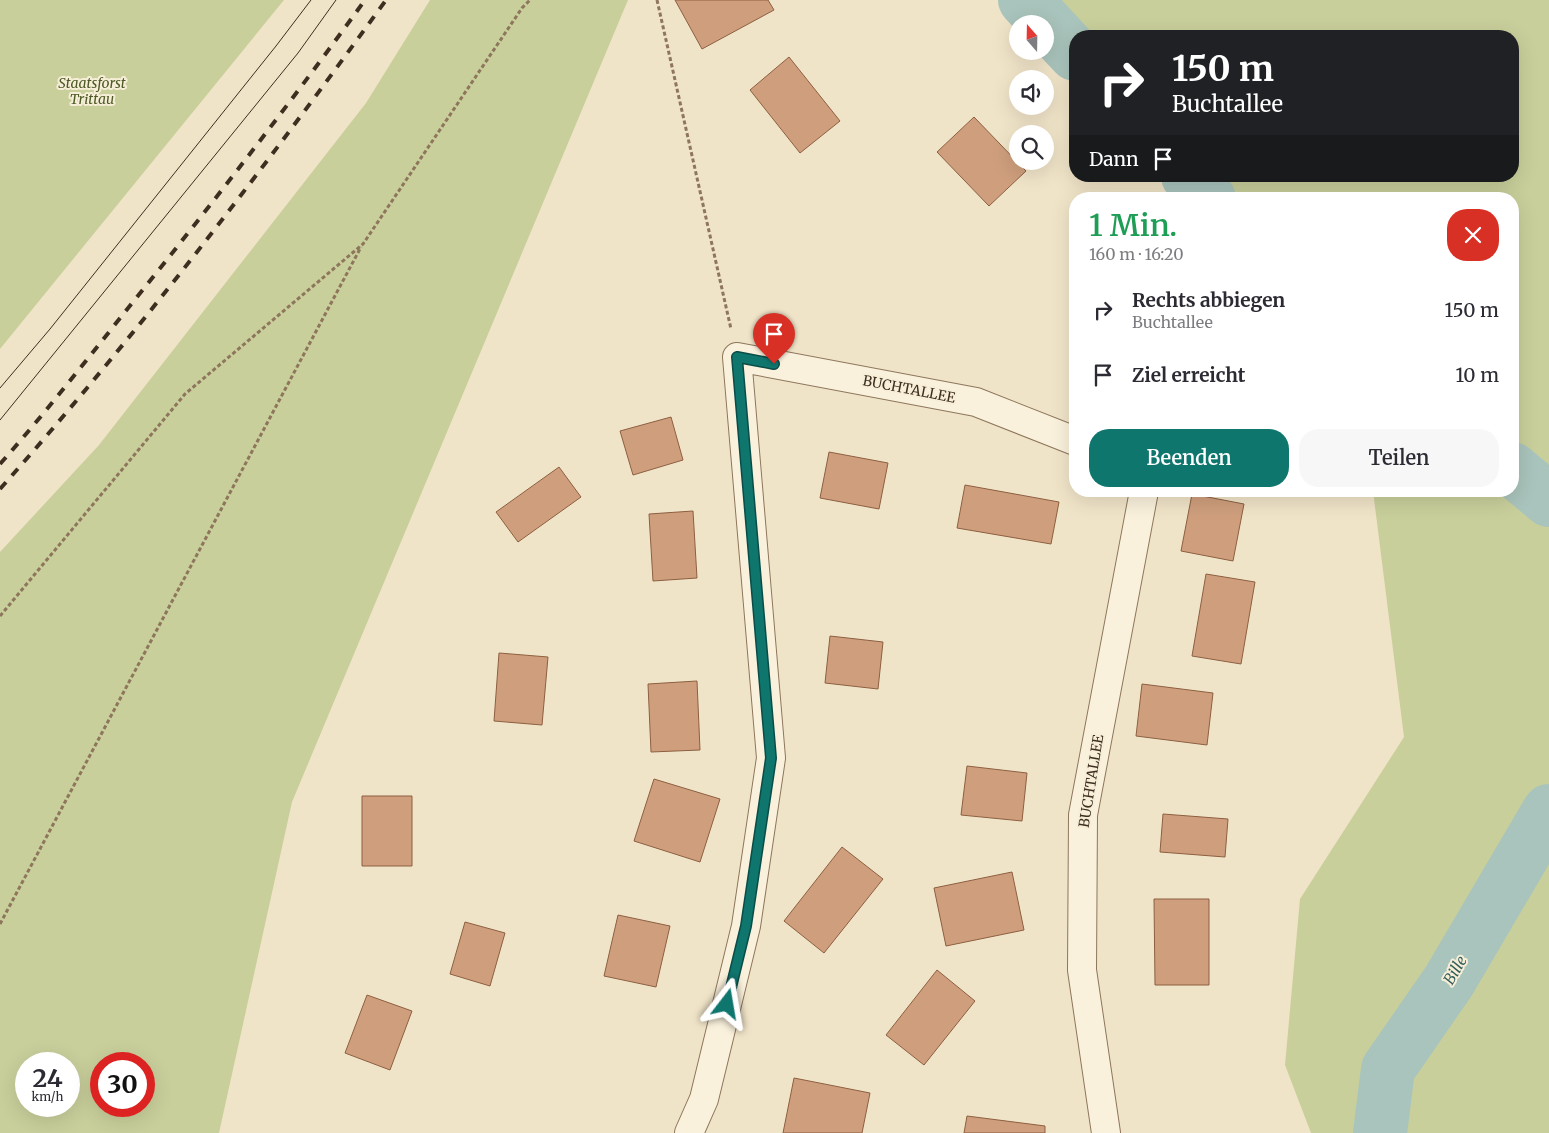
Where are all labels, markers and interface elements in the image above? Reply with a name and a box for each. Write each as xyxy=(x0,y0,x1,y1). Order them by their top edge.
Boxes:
north arrow xyxy=(1009,15,1054,60)
map controls xyxy=(1009,15,1054,170)
text: 150 m xyxy=(1172,47,1274,91)
icon: right xyxy=(1089,50,1154,115)
button: sound xyxy=(1009,70,1054,115)
park label: Staatsforst Trittau xyxy=(58,74,126,108)
text: Buchtallee xyxy=(1172,90,1283,118)
button: search xyxy=(1009,125,1054,170)
icon: arrive xyxy=(1149,145,1177,173)
text: Dann xyxy=(1089,147,1139,171)
text: 1 Min. xyxy=(1089,206,1177,244)
button: close xyxy=(1447,209,1499,261)
text: 160 m · 16:20 xyxy=(1089,244,1184,264)
text: Rechts abbiegen xyxy=(1132,288,1285,312)
icon: right xyxy=(1089,296,1117,324)
text: 150 m xyxy=(1445,298,1499,322)
text: Buchtallee xyxy=(1132,312,1213,332)
pin xyxy=(753,313,795,364)
icon: arrive xyxy=(760,320,788,348)
icon: arrive xyxy=(1089,361,1117,389)
text: Ziel erreicht xyxy=(1132,363,1245,387)
text: 10 m xyxy=(1456,363,1499,387)
street label: BUCHTALLEE xyxy=(861,371,957,407)
button: Beenden xyxy=(1089,429,1289,487)
button: Teilen xyxy=(1299,429,1499,487)
street label: BUCHTALLEE xyxy=(1075,733,1107,829)
water label: Bille xyxy=(1439,952,1471,988)
position arrow xyxy=(700,977,752,1029)
speed limit sign: 30 xyxy=(90,1052,155,1117)
text: 24 xyxy=(32,1062,63,1094)
text: km/h xyxy=(32,1089,63,1104)

